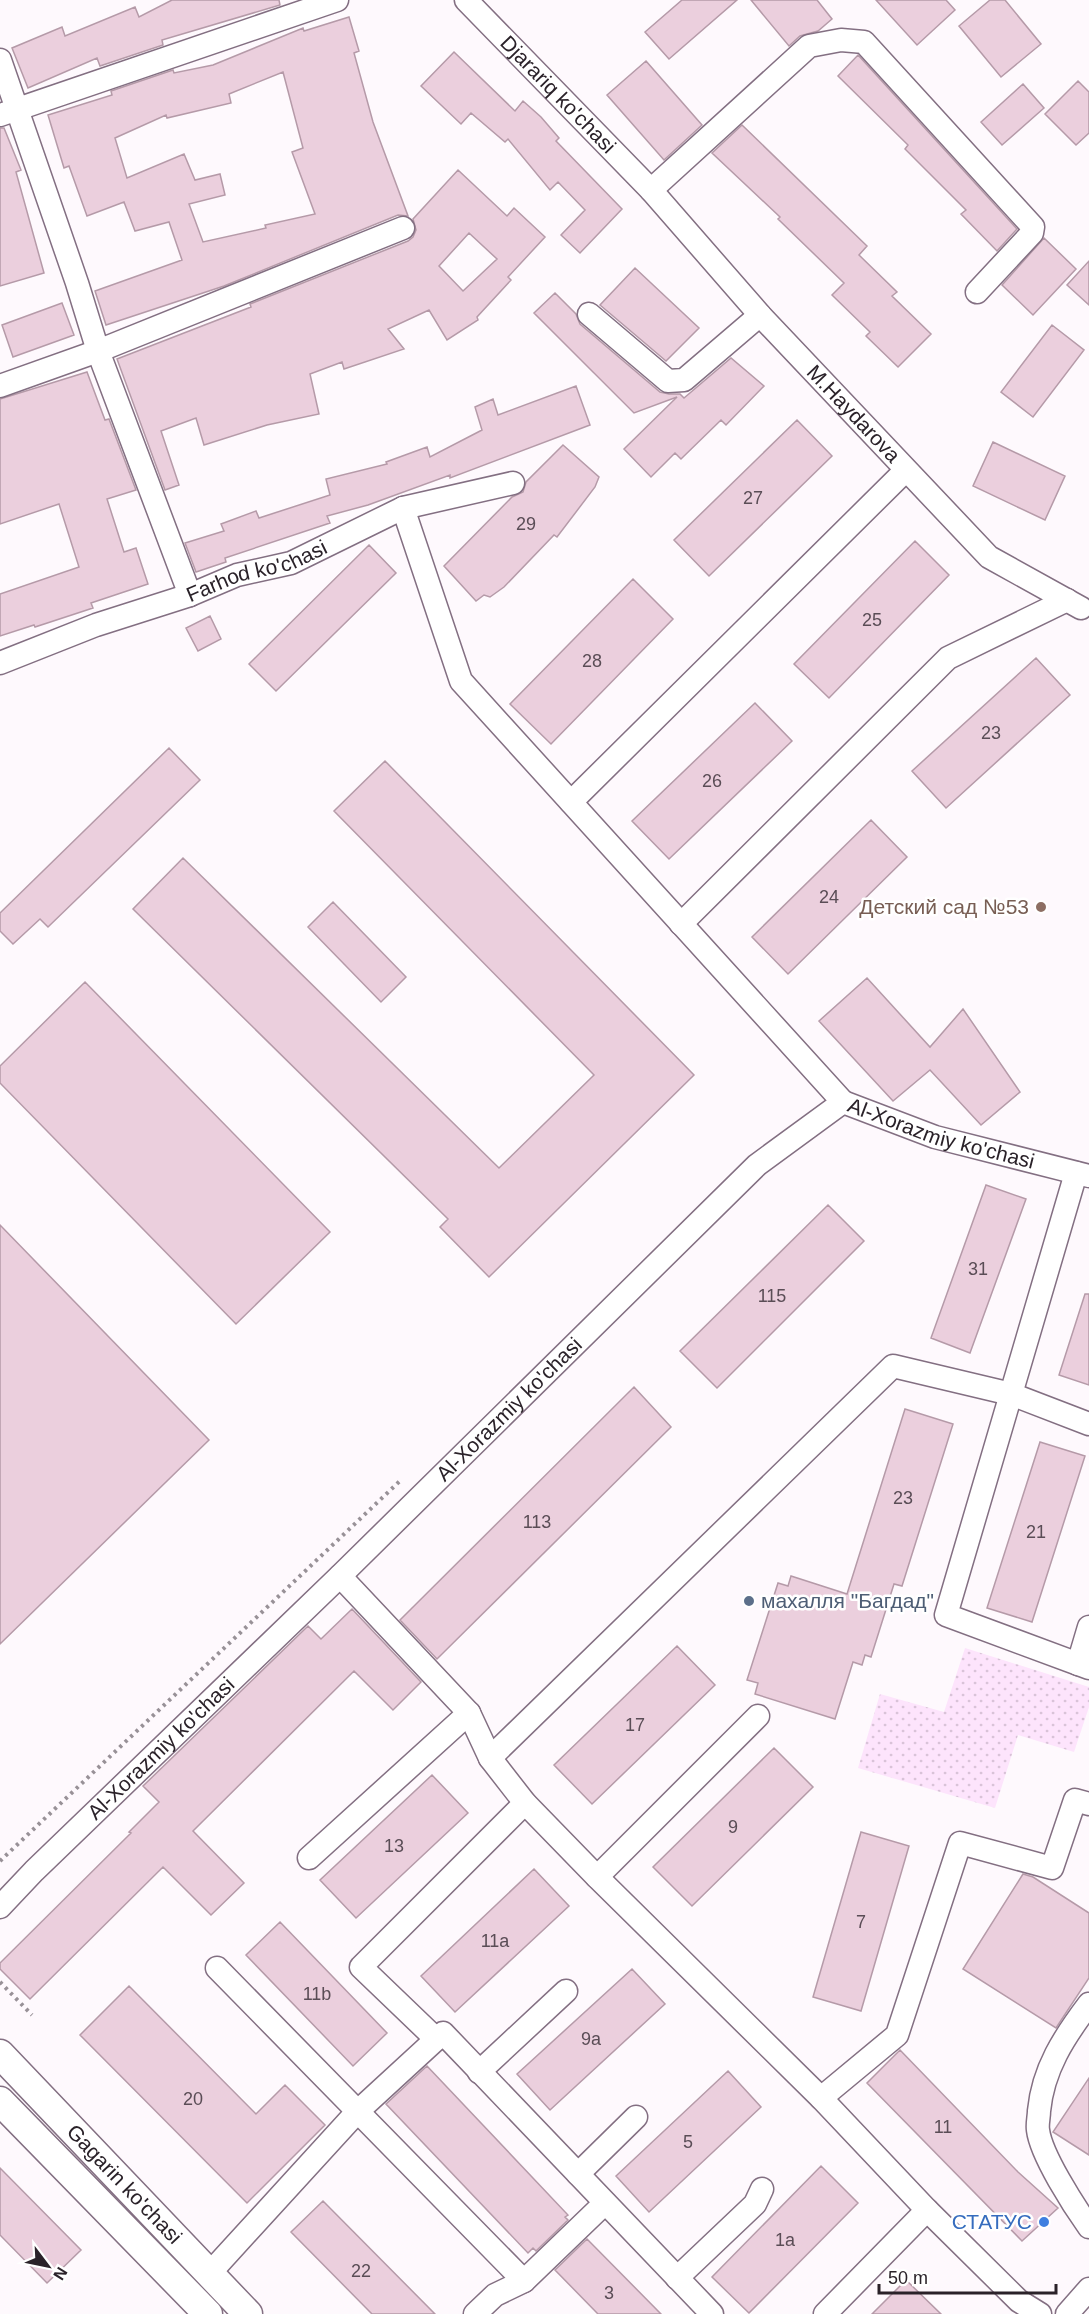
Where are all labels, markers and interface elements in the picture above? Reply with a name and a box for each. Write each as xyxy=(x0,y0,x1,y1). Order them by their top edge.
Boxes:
street label: Djarariq ko'chasi xyxy=(496,31,621,158)
street label: M.Haydarova xyxy=(803,360,905,467)
house number: 27 xyxy=(743,488,763,508)
house number: 29 xyxy=(516,514,536,534)
street label: Farhod ko'chasi xyxy=(183,535,330,606)
house number: 25 xyxy=(862,610,882,630)
house number: 28 xyxy=(582,651,602,671)
house number: 23 xyxy=(981,723,1001,743)
house number: 26 xyxy=(702,771,722,791)
house number: 24 xyxy=(819,887,839,907)
place label: Детский сад №53 xyxy=(859,895,1029,918)
marker: Детский сад №53 xyxy=(1034,900,1048,914)
street label: Al-Xorazmiy ko'chasi xyxy=(845,1093,1037,1173)
house number: 31 xyxy=(968,1259,988,1279)
house number: 115 xyxy=(758,1286,786,1306)
street label: Al-Xorazmiy ko'chasi xyxy=(431,1333,586,1485)
house number: 23 xyxy=(893,1488,913,1508)
house number: 113 xyxy=(523,1512,551,1532)
house number: 21 xyxy=(1026,1522,1046,1542)
place label: махалля "Багдад" xyxy=(761,1589,934,1612)
marker: махалля "Багдад" xyxy=(742,1594,756,1608)
street label: Al-Xorazmiy ko'chasi xyxy=(83,1672,239,1824)
house number: 17 xyxy=(625,1715,645,1735)
house number: 9 xyxy=(728,1817,738,1837)
house number: 13 xyxy=(384,1836,404,1856)
house number: 7 xyxy=(856,1912,866,1932)
house number: 11a xyxy=(481,1931,510,1951)
house number: 11b xyxy=(303,1984,331,2004)
house number: 9a xyxy=(581,2029,602,2049)
house number: 20 xyxy=(183,2089,203,2109)
house number: 11 xyxy=(934,2117,952,2137)
street label: Gagarin ko'chasi xyxy=(62,2120,187,2248)
house number: 5 xyxy=(683,2132,693,2152)
place label: СТАТУС xyxy=(952,2210,1032,2233)
marker: СТАТУС xyxy=(1037,2215,1051,2229)
house number: 1a xyxy=(775,2230,796,2250)
north arrow xyxy=(18,2236,78,2296)
scale bar xyxy=(879,2257,1056,2295)
house number: 22 xyxy=(351,2261,371,2281)
text: N xyxy=(50,2264,71,2283)
text: 50 m xyxy=(888,2268,928,2288)
house number: 3 xyxy=(604,2283,614,2303)

